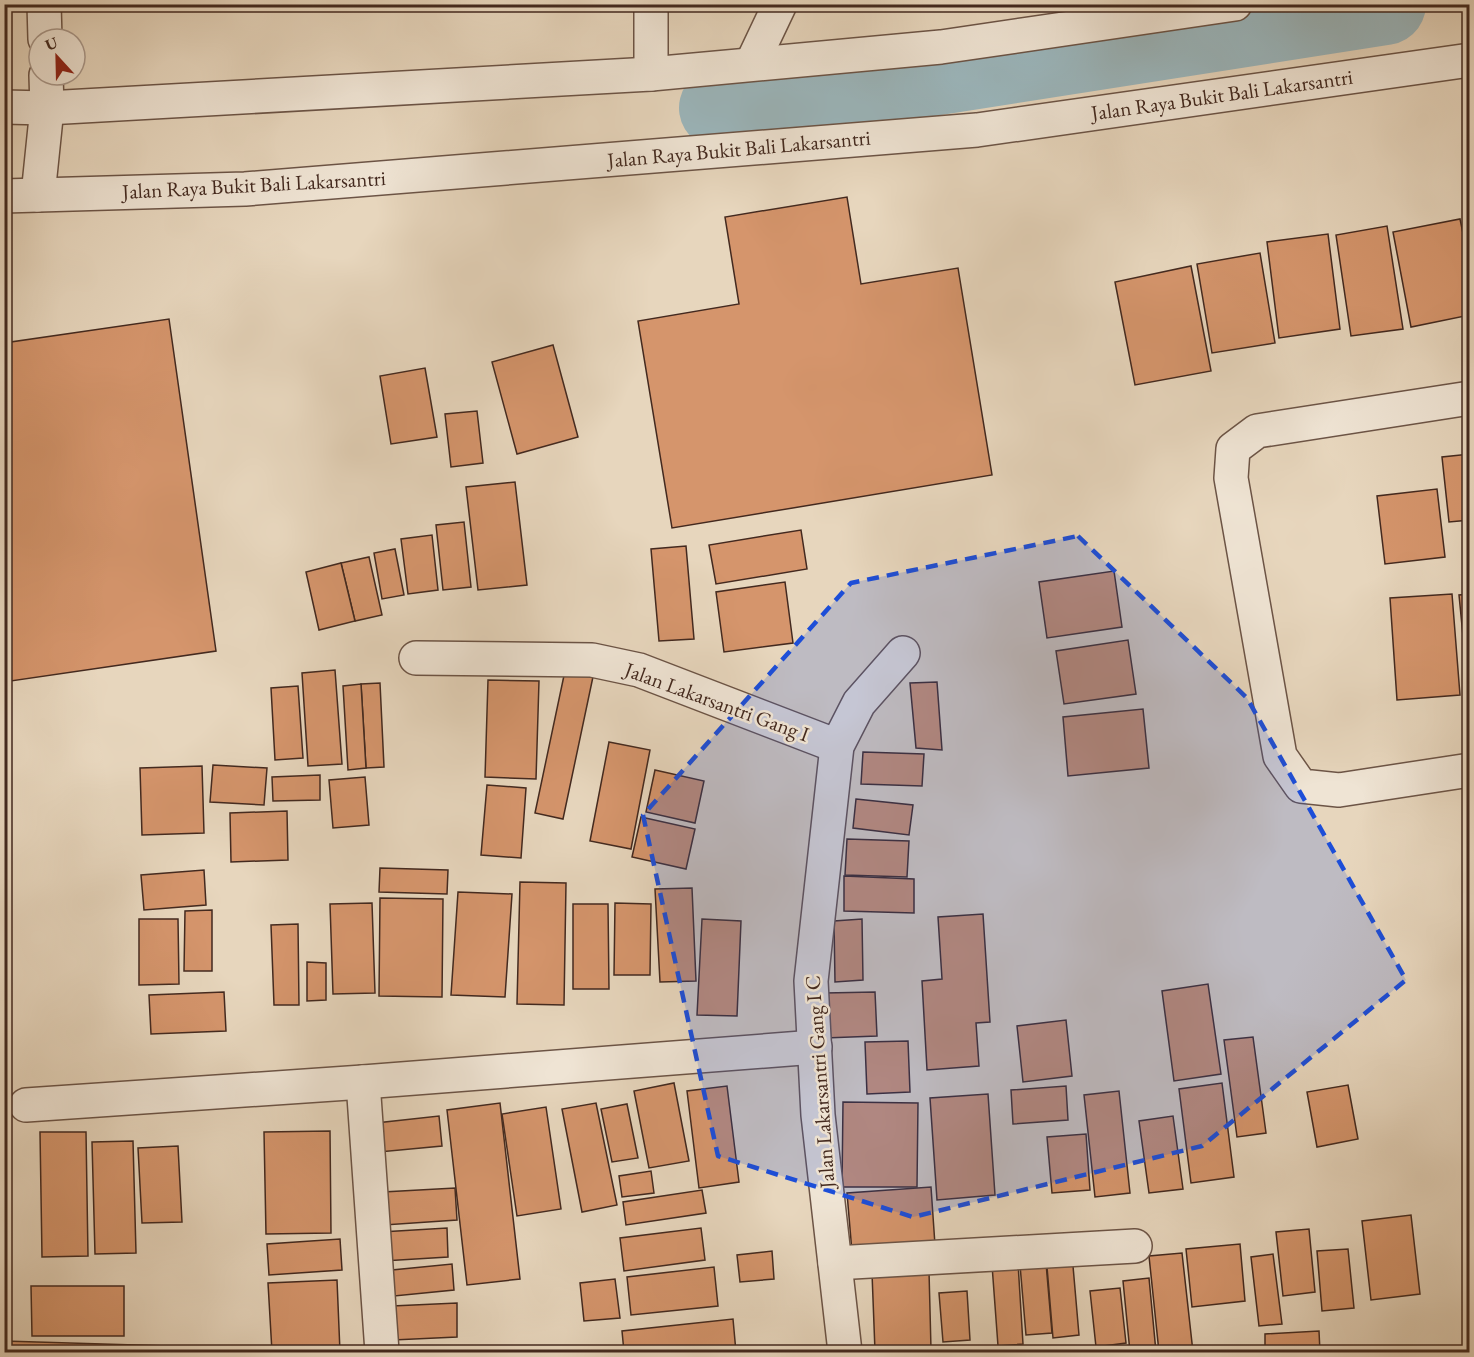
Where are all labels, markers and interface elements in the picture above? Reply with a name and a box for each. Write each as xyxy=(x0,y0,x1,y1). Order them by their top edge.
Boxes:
north arrow xyxy=(27,27,87,87)
text: U xyxy=(42,32,61,56)
street label: Jalan Raya Bukit Bali Lakarsantri xyxy=(1087,63,1355,127)
street label: Jalan Raya Bukit Bali Lakarsantri xyxy=(604,124,872,174)
street label: Jalan Raya Bukit Bali Lakarsantri xyxy=(119,164,386,205)
street label: Jalan Lakarsantri Gang I xyxy=(619,655,813,747)
street label: Jalan Lakarsantri Gang I C xyxy=(799,975,841,1192)

